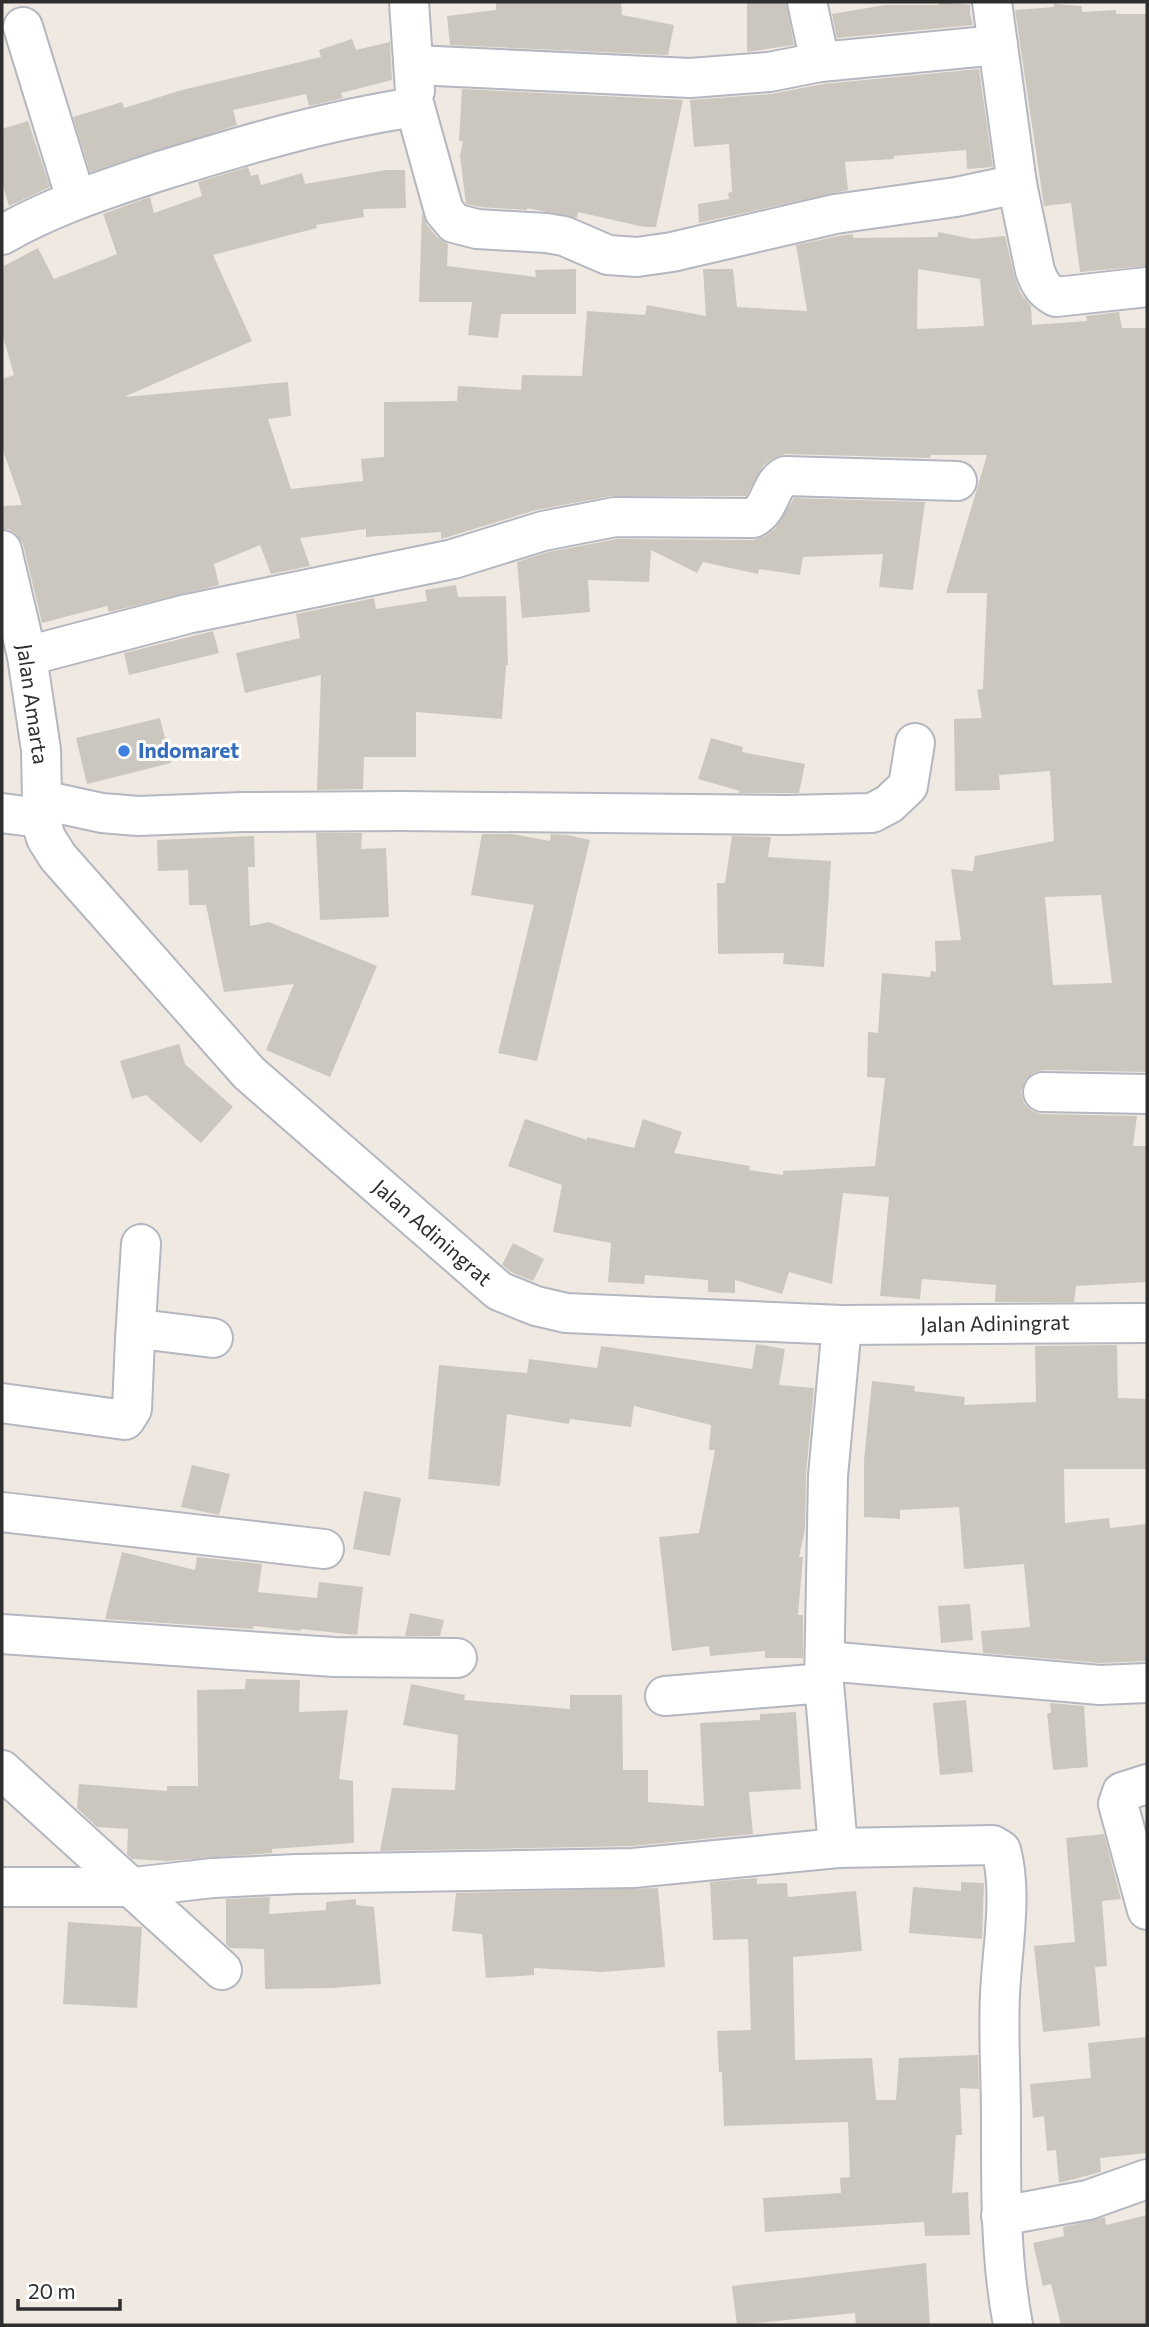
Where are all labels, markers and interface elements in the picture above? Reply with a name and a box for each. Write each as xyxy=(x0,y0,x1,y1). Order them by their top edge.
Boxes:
street label: Jalan Amarta xyxy=(13,642,54,766)
place label: Indomaret xyxy=(138,737,239,762)
marker: Indomaret xyxy=(116,743,132,759)
street label: Jalan Adiningrat xyxy=(368,1173,498,1290)
street label: Jalan Adiningrat xyxy=(920,1309,1070,1336)
scale bar xyxy=(18,2268,119,2312)
text: 20 m xyxy=(28,2278,76,2303)

